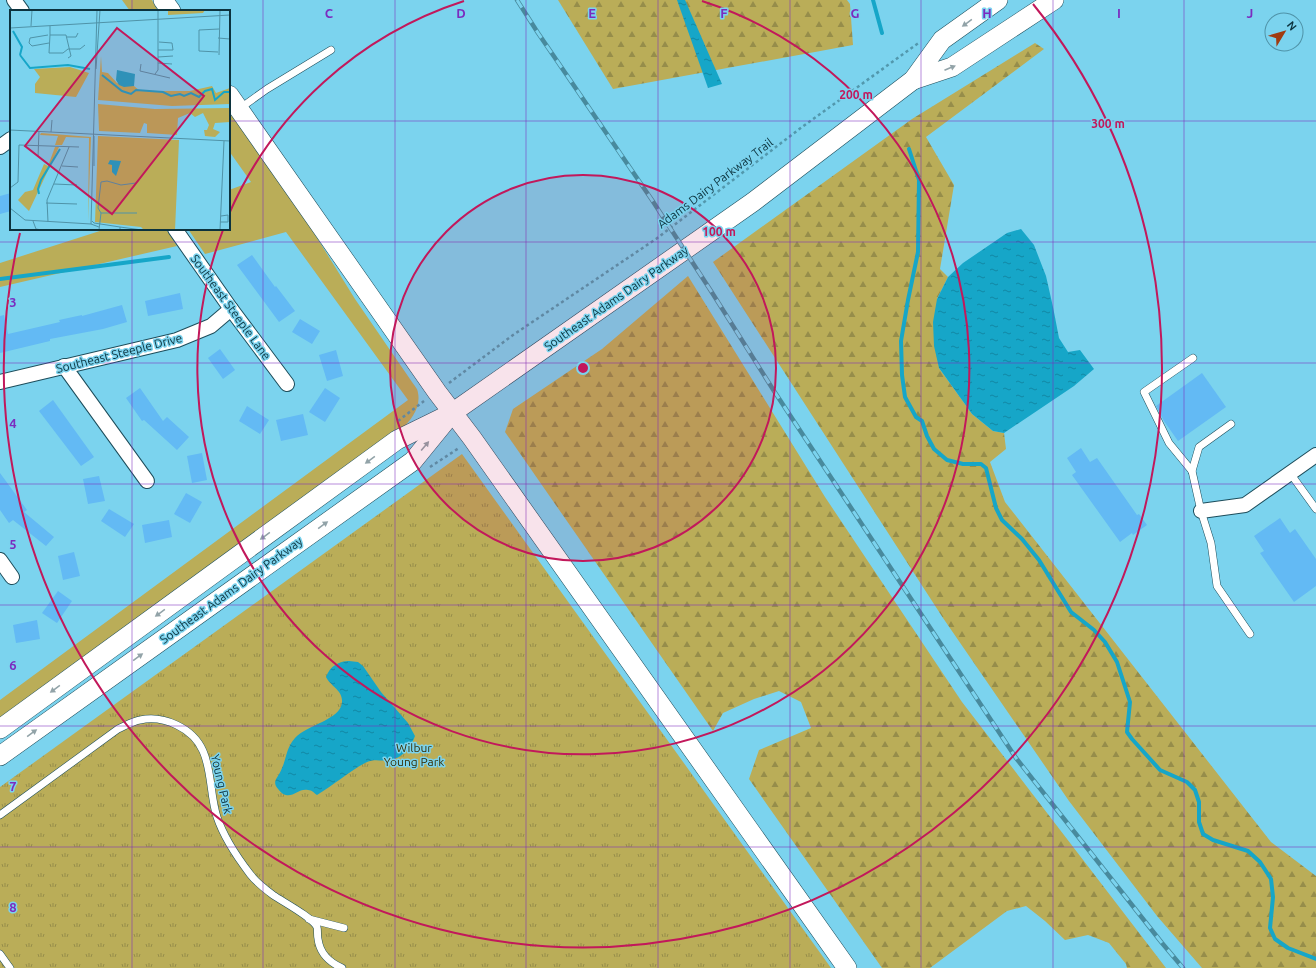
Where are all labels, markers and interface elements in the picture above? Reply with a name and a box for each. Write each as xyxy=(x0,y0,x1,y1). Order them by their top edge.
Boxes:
text: C xyxy=(325,6,334,20)
text: D xyxy=(456,6,466,20)
text: E xyxy=(588,6,596,20)
text: F xyxy=(720,6,728,20)
text: G xyxy=(851,6,860,20)
text: H xyxy=(982,6,992,20)
text: I xyxy=(1117,6,1121,20)
text: J xyxy=(1247,6,1253,20)
inset map xyxy=(10,10,230,230)
north arrow xyxy=(1264,12,1304,52)
one-way arrow xyxy=(961,19,972,27)
text: N xyxy=(1285,19,1299,33)
one-way arrow xyxy=(944,64,956,70)
text: 200 m xyxy=(839,88,873,101)
text: 300 m xyxy=(1091,117,1125,130)
street label: Adams Dairy Parkway Trail xyxy=(655,135,775,231)
text: 100 m xyxy=(702,225,736,238)
street label: Southeast Adams Dairy Parkway xyxy=(542,243,691,353)
street label: Southeast Steeple Lane xyxy=(188,252,274,362)
text: 3 xyxy=(9,295,17,309)
street label: Southeast Steeple Drive xyxy=(55,331,183,375)
centre of rings xyxy=(576,361,590,375)
text: 4 xyxy=(9,416,17,430)
one-way arrow xyxy=(421,440,430,451)
one-way arrow xyxy=(364,456,375,464)
one-way arrow xyxy=(318,521,328,529)
one-way arrow xyxy=(259,532,270,540)
street label: Southeast Adams Dairy Parkway xyxy=(157,534,305,646)
text: 5 xyxy=(9,537,17,551)
one-way arrow xyxy=(154,609,165,617)
one-way arrow xyxy=(132,653,143,661)
text: 6 xyxy=(9,658,17,672)
one-way arrow xyxy=(49,685,60,694)
one-way arrow xyxy=(26,729,37,737)
park label: Wilbur Young Park xyxy=(384,741,444,768)
street label: Young Park xyxy=(209,753,235,815)
text: 7 xyxy=(9,779,17,793)
text: 8 xyxy=(9,900,17,914)

